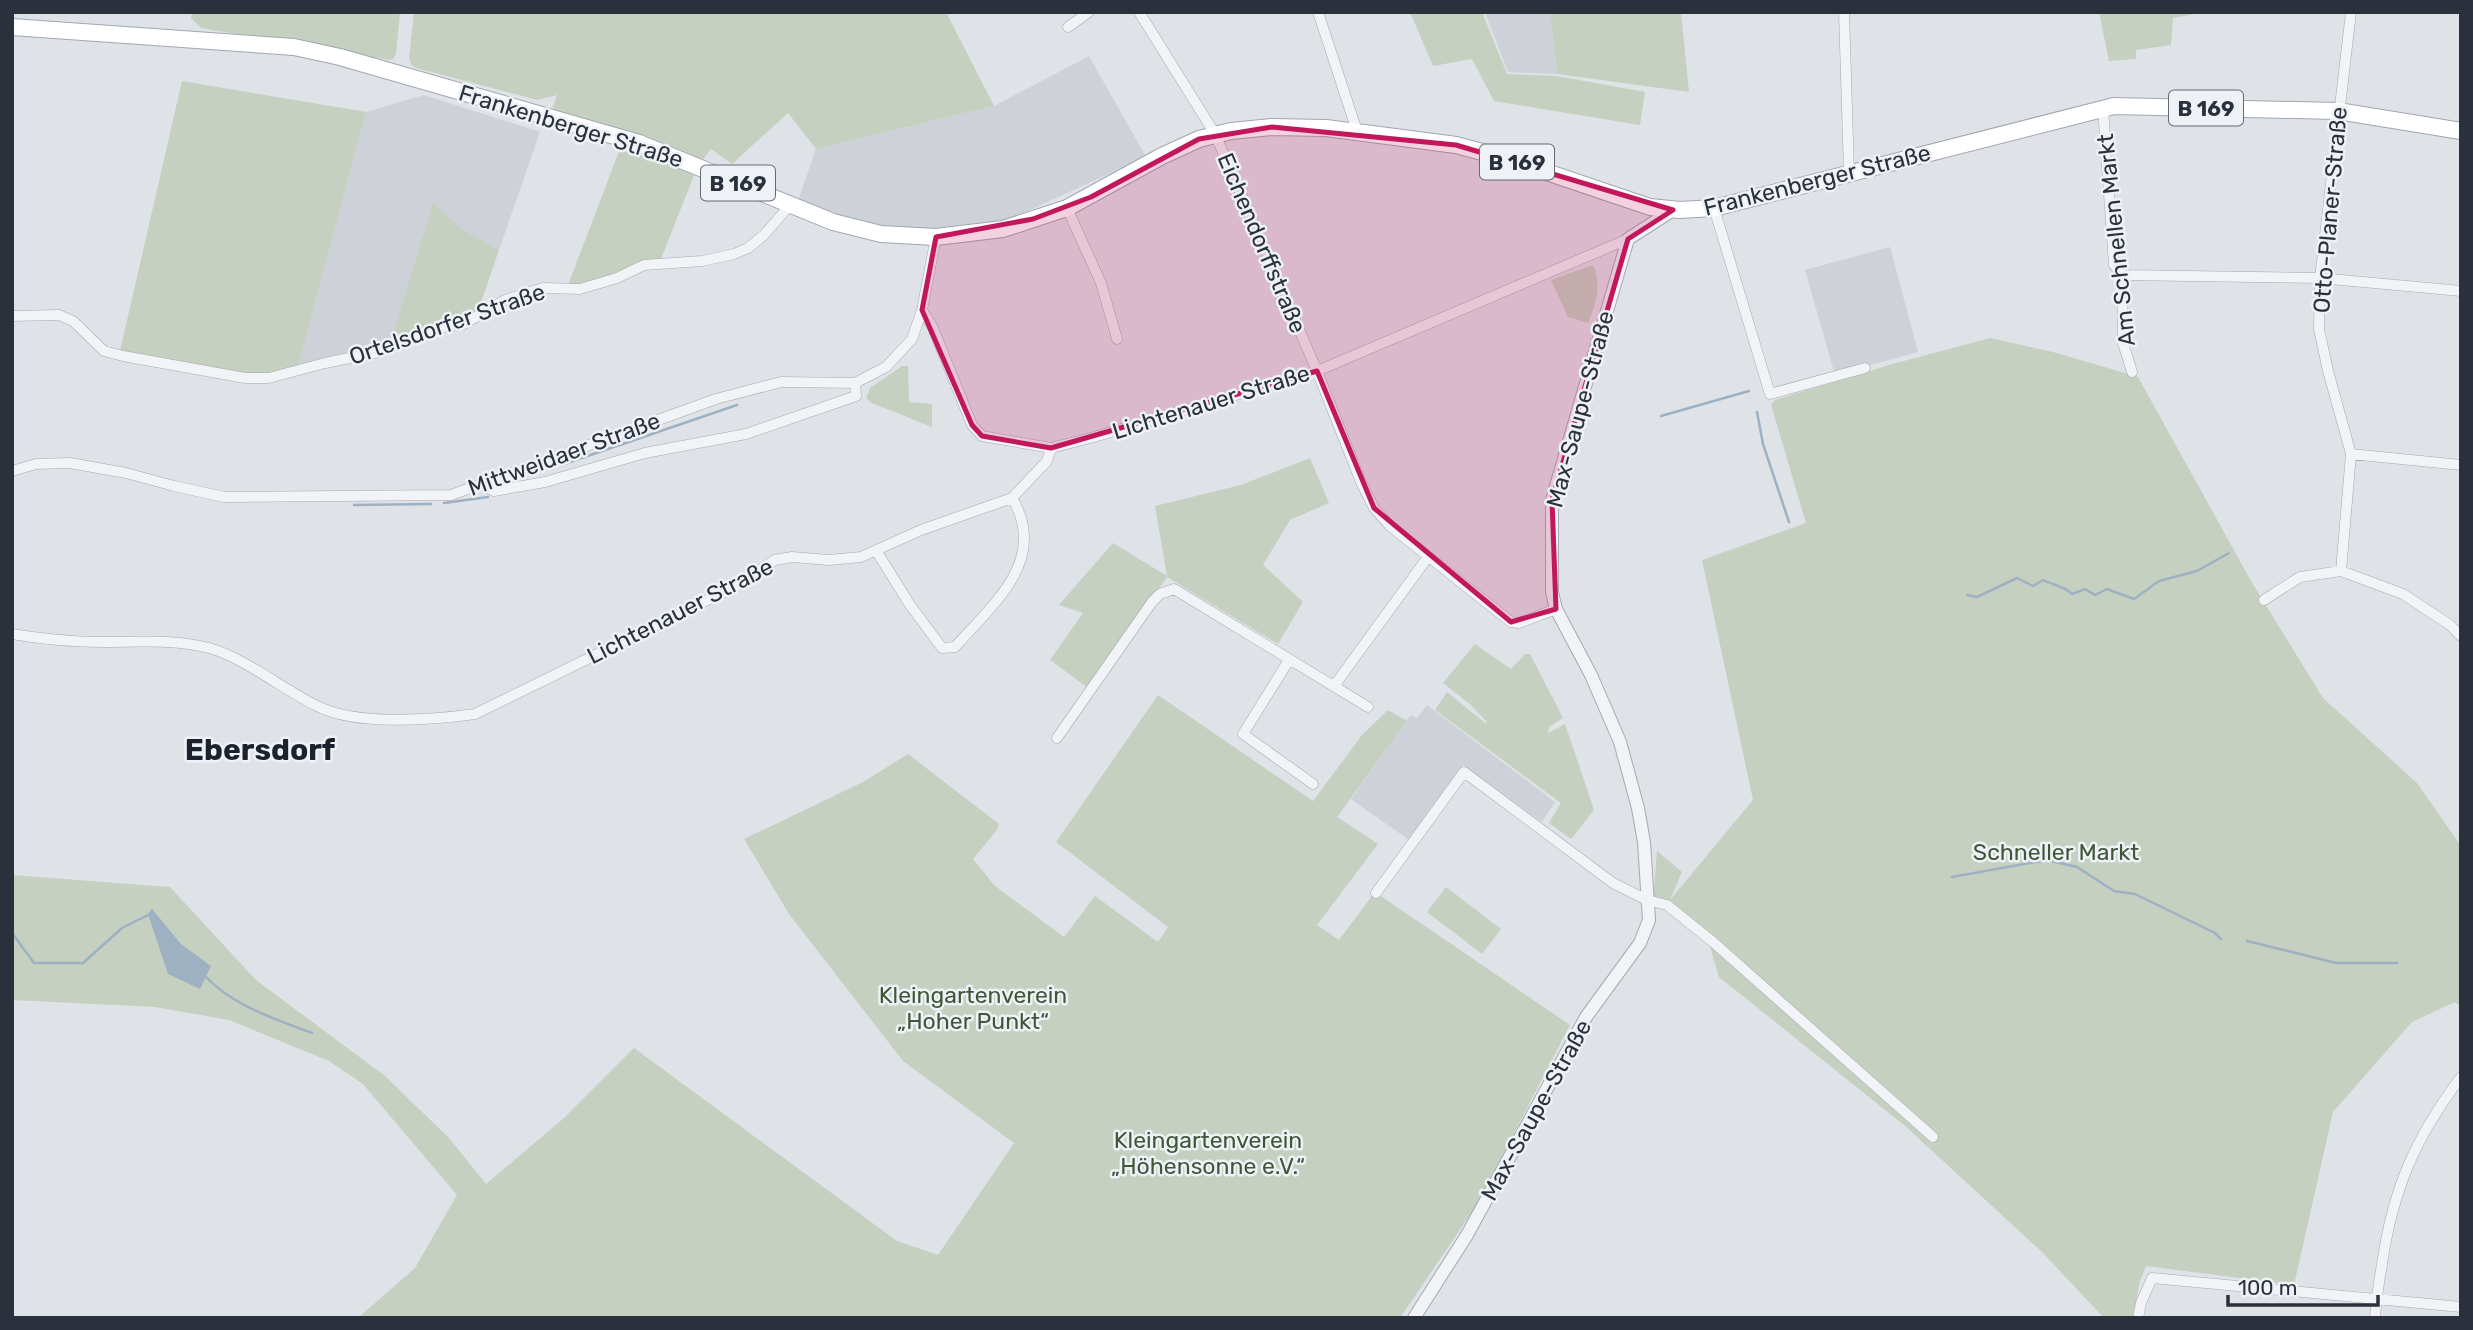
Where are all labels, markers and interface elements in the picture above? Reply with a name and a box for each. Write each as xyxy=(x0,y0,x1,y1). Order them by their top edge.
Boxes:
street label: Frankenberger Straße xyxy=(456,79,686,173)
road number: B 169 xyxy=(2169,90,2243,126)
street label: Otto-Planer-Straße xyxy=(2307,106,2353,314)
street label: Am Schnellen Markt xyxy=(2091,132,2141,348)
street label: Frankenberger Straße xyxy=(1701,138,1933,222)
road number: B 169 xyxy=(1480,144,1554,180)
street label: Eichendorffstraße xyxy=(1211,149,1313,337)
road number: B 169 xyxy=(701,166,775,200)
street label: Ortelsdorfer Straße xyxy=(345,277,549,371)
street label: Max-Saupe-Straße xyxy=(1540,308,1620,510)
street label: Lichtenauer Straße xyxy=(1109,359,1313,445)
street label: Mittweidaer Straße xyxy=(464,406,664,502)
street label: Lichtenauer Straße xyxy=(582,552,778,670)
district label: Ebersdorf xyxy=(185,732,336,768)
park label: Schneller Markt xyxy=(1973,838,2139,866)
park label: Kleingartenverein „Hoher Punkt“ xyxy=(879,981,1067,1035)
street label: Max-Saupe-Straße xyxy=(1475,1015,1597,1205)
park label: Kleingartenverein „Höhensonne e.V.“ xyxy=(1111,1126,1305,1180)
scale bar xyxy=(2228,1264,2378,1308)
text: 100 m xyxy=(2238,1275,2297,1300)

